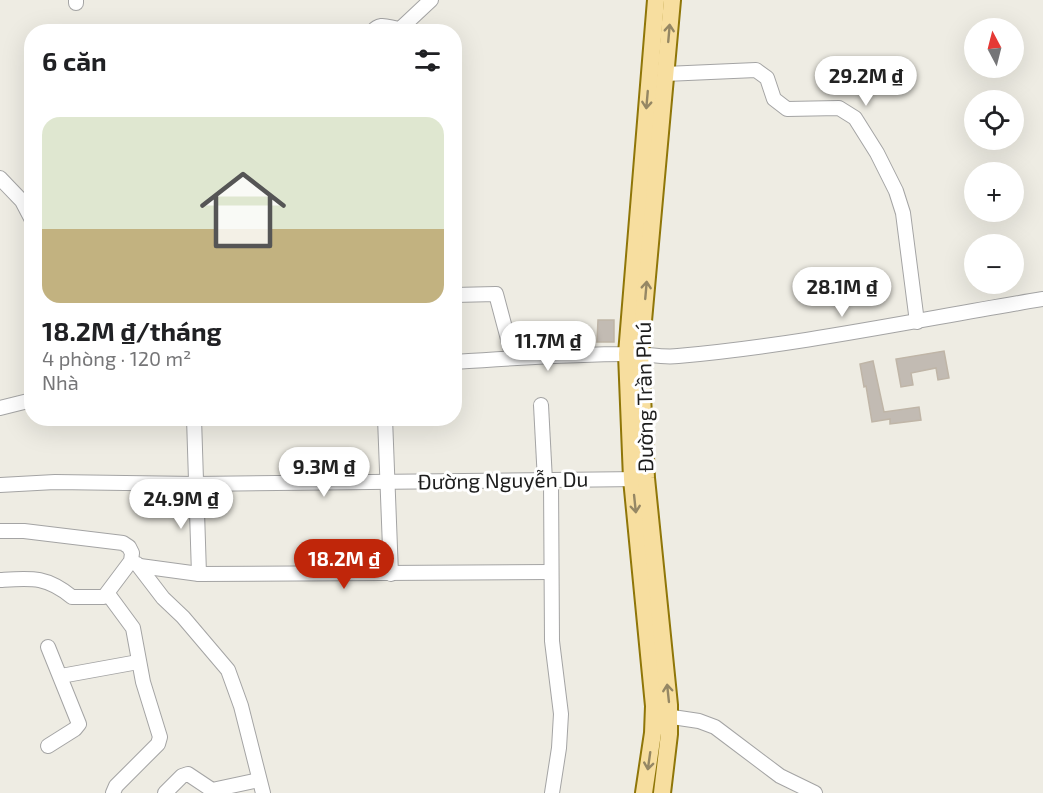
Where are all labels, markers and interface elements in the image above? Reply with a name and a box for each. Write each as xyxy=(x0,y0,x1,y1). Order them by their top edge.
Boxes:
north arrow xyxy=(964,18,1024,78)
map controls xyxy=(964,18,1024,294)
one-way arrow xyxy=(664,23,675,43)
icon: filters xyxy=(411,44,444,77)
text: 6 căn xyxy=(42,45,107,76)
pin: 29.2M ₫ xyxy=(811,56,921,107)
text: 29.2M ₫ xyxy=(829,63,903,87)
one-way arrow xyxy=(641,90,652,110)
button: locate xyxy=(964,90,1024,150)
icon: home xyxy=(189,156,297,264)
button: + xyxy=(964,162,1024,222)
button: − xyxy=(964,234,1024,294)
pin: 28.1M ₫ xyxy=(787,267,897,318)
text: 28.1M ₫ xyxy=(806,274,878,298)
one-way arrow xyxy=(640,280,651,300)
text: 18.2M ₫/tháng xyxy=(42,315,222,346)
pin: 11.7M ₫ xyxy=(493,321,603,372)
street label: Đường Trần Phú xyxy=(630,322,657,472)
text: 11.7M ₫ xyxy=(515,328,581,352)
text: 4 phòng · 120 m² xyxy=(42,346,191,370)
text: Nhà xyxy=(42,370,79,394)
pin: 9.3M ₫ xyxy=(275,447,373,498)
text: 9.3M ₫ xyxy=(293,454,355,478)
street label: Đường Nguyễn Du xyxy=(417,466,589,493)
pin: 24.9M ₫ xyxy=(126,479,236,530)
text: 24.9M ₫ xyxy=(143,486,219,510)
one-way arrow xyxy=(629,494,640,514)
pin: 18.2M ₫ xyxy=(289,539,399,590)
text: 18.2M ₫ xyxy=(308,546,380,570)
one-way arrow xyxy=(662,684,673,704)
one-way arrow xyxy=(643,750,654,770)

